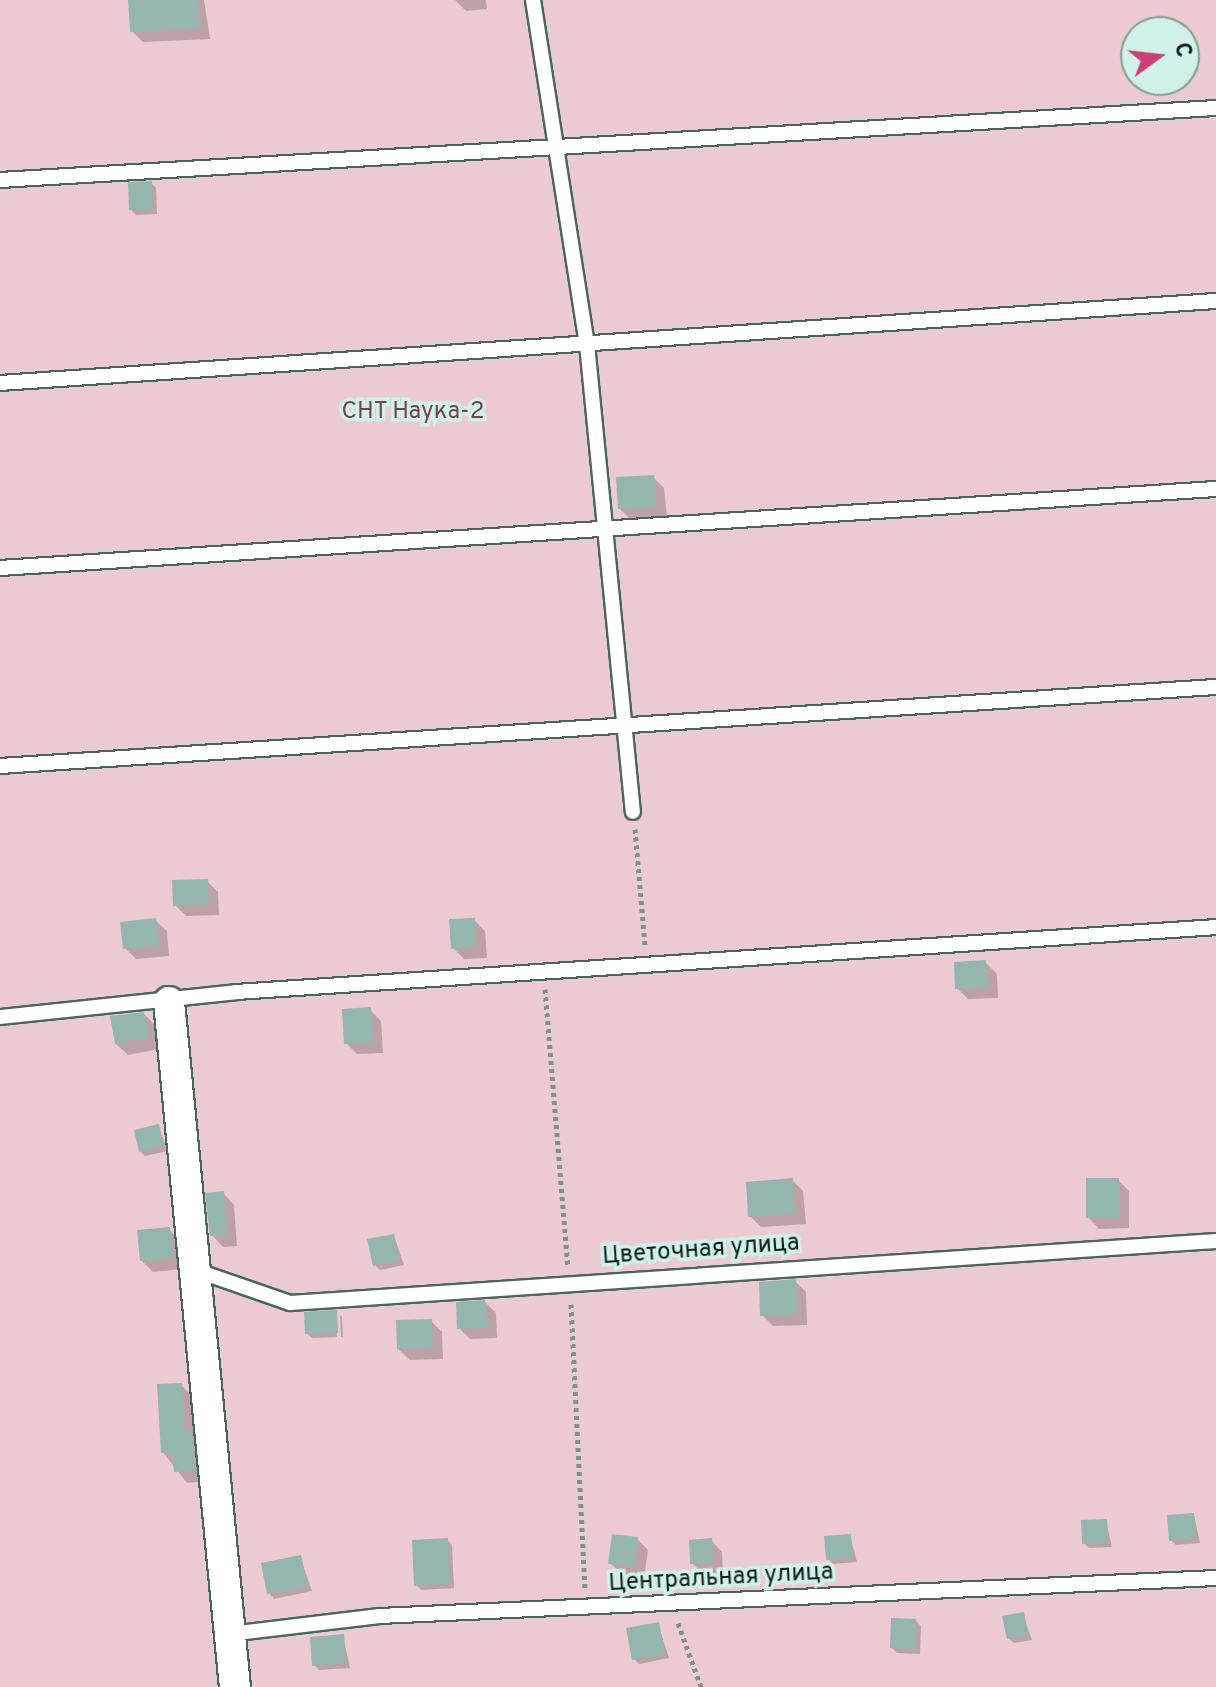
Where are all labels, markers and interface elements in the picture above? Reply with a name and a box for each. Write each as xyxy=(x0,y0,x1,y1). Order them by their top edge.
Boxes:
north arrow xyxy=(1120,16,1200,96)
text: С xyxy=(1167,40,1197,60)
park label: СНТ Наука-2 xyxy=(341,399,485,427)
street label: Цветочная улица xyxy=(601,1230,801,1272)
street label: Центральная улица xyxy=(608,1559,834,1599)

